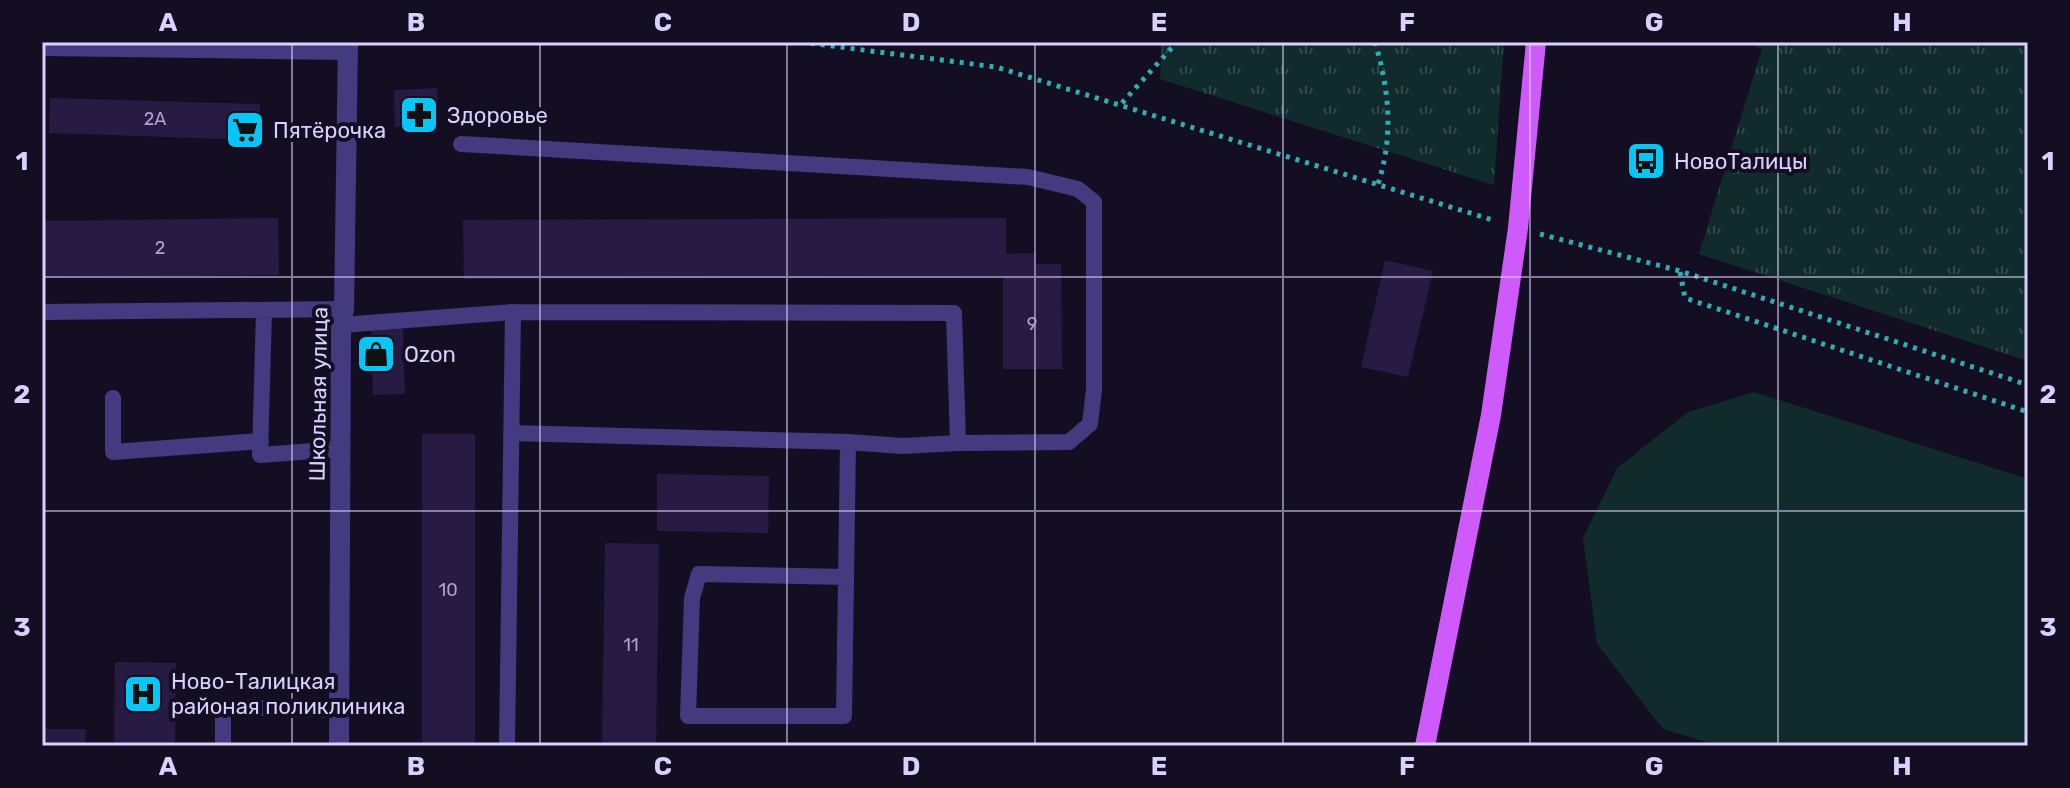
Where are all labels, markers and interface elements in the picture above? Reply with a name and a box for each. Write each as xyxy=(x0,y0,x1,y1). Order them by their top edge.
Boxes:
text: A xyxy=(159,7,178,38)
text: B xyxy=(407,7,425,38)
text: C xyxy=(654,7,672,38)
text: D xyxy=(902,7,920,38)
text: E xyxy=(1151,7,1167,38)
text: F xyxy=(1399,7,1415,38)
text: G xyxy=(1645,7,1663,38)
text: H xyxy=(1892,7,1912,38)
pharmacy icon: Здоровье xyxy=(398,94,440,136)
place label: Здоровье xyxy=(447,102,548,129)
house number: 2А xyxy=(144,108,166,130)
supermarket icon: Пятёрочка xyxy=(224,109,266,151)
place label: Пятёрочка xyxy=(273,117,386,144)
bus stop icon: НовоТалицы xyxy=(1625,140,1667,182)
text: 1 xyxy=(16,146,28,177)
text: 1 xyxy=(2042,146,2054,177)
place label: НовоТалицы xyxy=(1674,148,1808,175)
house number: 2 xyxy=(155,237,165,259)
street label: Школьная улица xyxy=(303,306,334,482)
house number: 9 xyxy=(1027,313,1037,335)
shop icon: Ozon xyxy=(355,333,397,375)
place label: Ozon xyxy=(404,341,456,368)
text: 2 xyxy=(14,379,30,410)
text: 2 xyxy=(2040,379,2056,410)
house number: 10 xyxy=(438,579,458,601)
text: 3 xyxy=(13,612,31,643)
text: 3 xyxy=(2039,612,2057,643)
house number: 11 xyxy=(623,634,639,656)
place label: Ново-Талицкая районая поликлиника xyxy=(171,668,406,720)
hospital icon: Ново-Талицкая районая поликлиника xyxy=(122,673,164,715)
text: A xyxy=(159,751,178,782)
text: B xyxy=(407,751,425,782)
text: C xyxy=(654,751,672,782)
text: D xyxy=(902,751,920,782)
text: E xyxy=(1151,751,1167,782)
text: F xyxy=(1399,751,1415,782)
text: G xyxy=(1645,751,1663,782)
text: H xyxy=(1892,751,1912,782)

